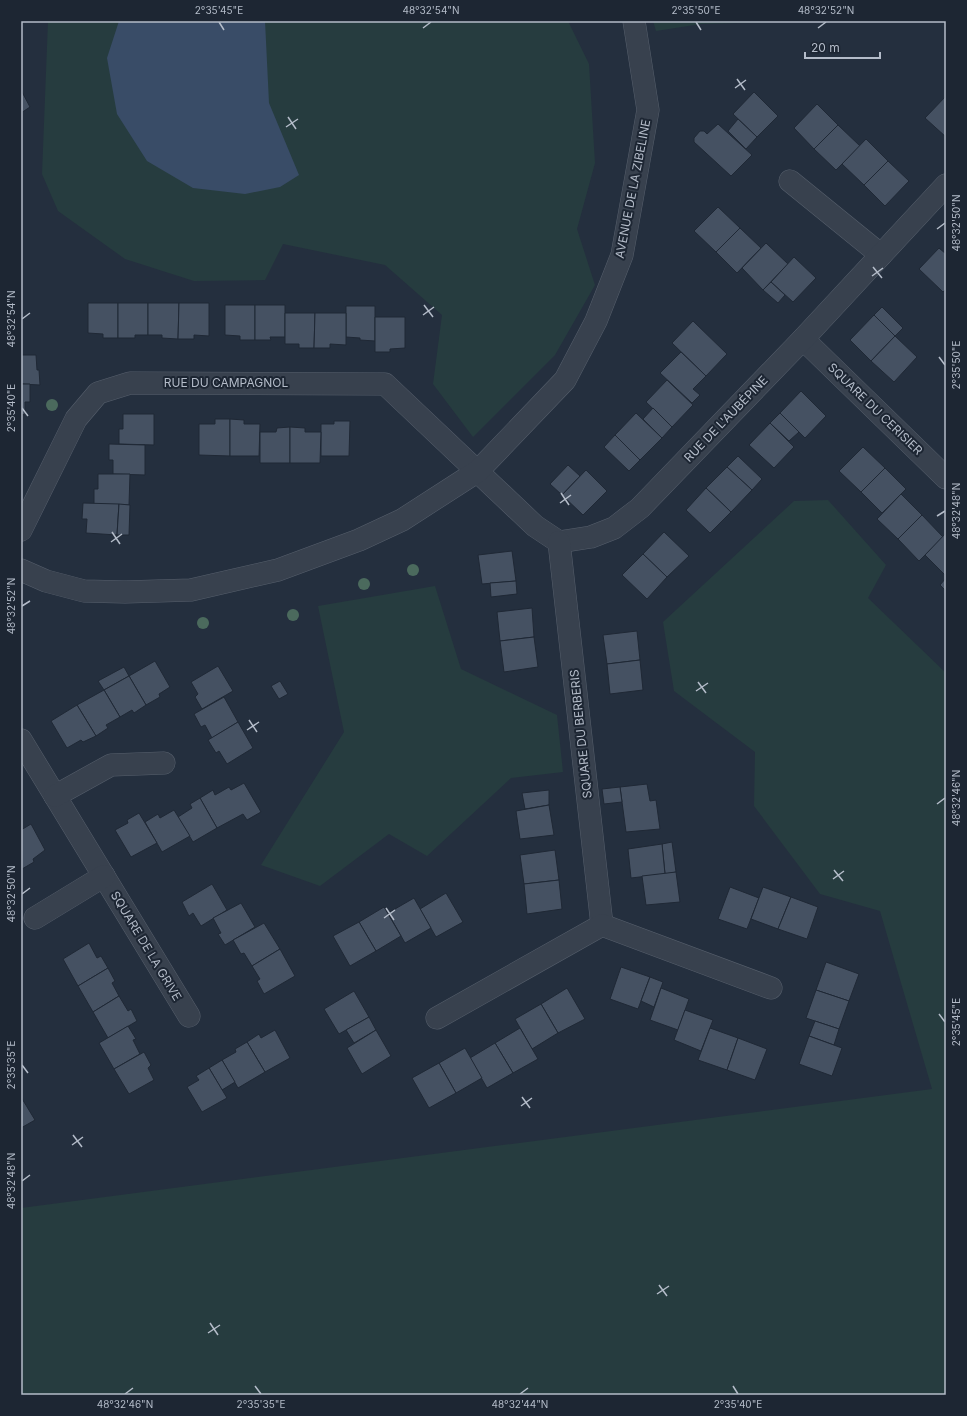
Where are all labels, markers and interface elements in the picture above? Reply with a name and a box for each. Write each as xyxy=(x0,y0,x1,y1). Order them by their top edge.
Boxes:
text: 2°35'45"E xyxy=(195,4,243,16)
text: 48°32'54"N xyxy=(402,4,460,16)
text: 2°35'50"E xyxy=(672,4,720,16)
text: 48°32'52"N xyxy=(798,4,854,16)
scale bar xyxy=(805,34,880,60)
text: 20 m xyxy=(811,40,840,55)
street label: AVENUE DE LA ZIBELINE xyxy=(612,118,653,260)
text: 48°32'50"N xyxy=(950,195,962,251)
text: 48°32'54"N xyxy=(5,290,17,348)
text: 2°35'50"E xyxy=(950,341,962,389)
street label: SQUARE DU CERISIER xyxy=(825,360,926,458)
street label: RUE DE L'AUBÉPINE xyxy=(681,372,771,465)
street label: RUE DU CAMPAGNOL xyxy=(164,375,288,390)
text: 2°35'40"E xyxy=(5,384,17,432)
text: 48°32'48"N xyxy=(950,483,962,539)
text: 48°32'52"N xyxy=(5,578,17,634)
street label: SQUARE DU BERBERIS xyxy=(566,669,595,799)
text: 48°32'46"N xyxy=(950,770,962,826)
text: 48°32'50"N xyxy=(5,866,17,922)
street label: SQUARE DE LA GRIVE xyxy=(108,888,185,1003)
text: 2°35'45"E xyxy=(950,998,962,1046)
text: 2°35'35"E xyxy=(5,1041,17,1089)
text: 48°32'48"N xyxy=(5,1153,17,1209)
text: 48°32'46"N xyxy=(97,1398,153,1410)
text: 2°35'35"E xyxy=(237,1398,285,1410)
text: 48°32'44"N xyxy=(492,1398,548,1410)
text: 2°35'40"E xyxy=(714,1398,762,1410)

